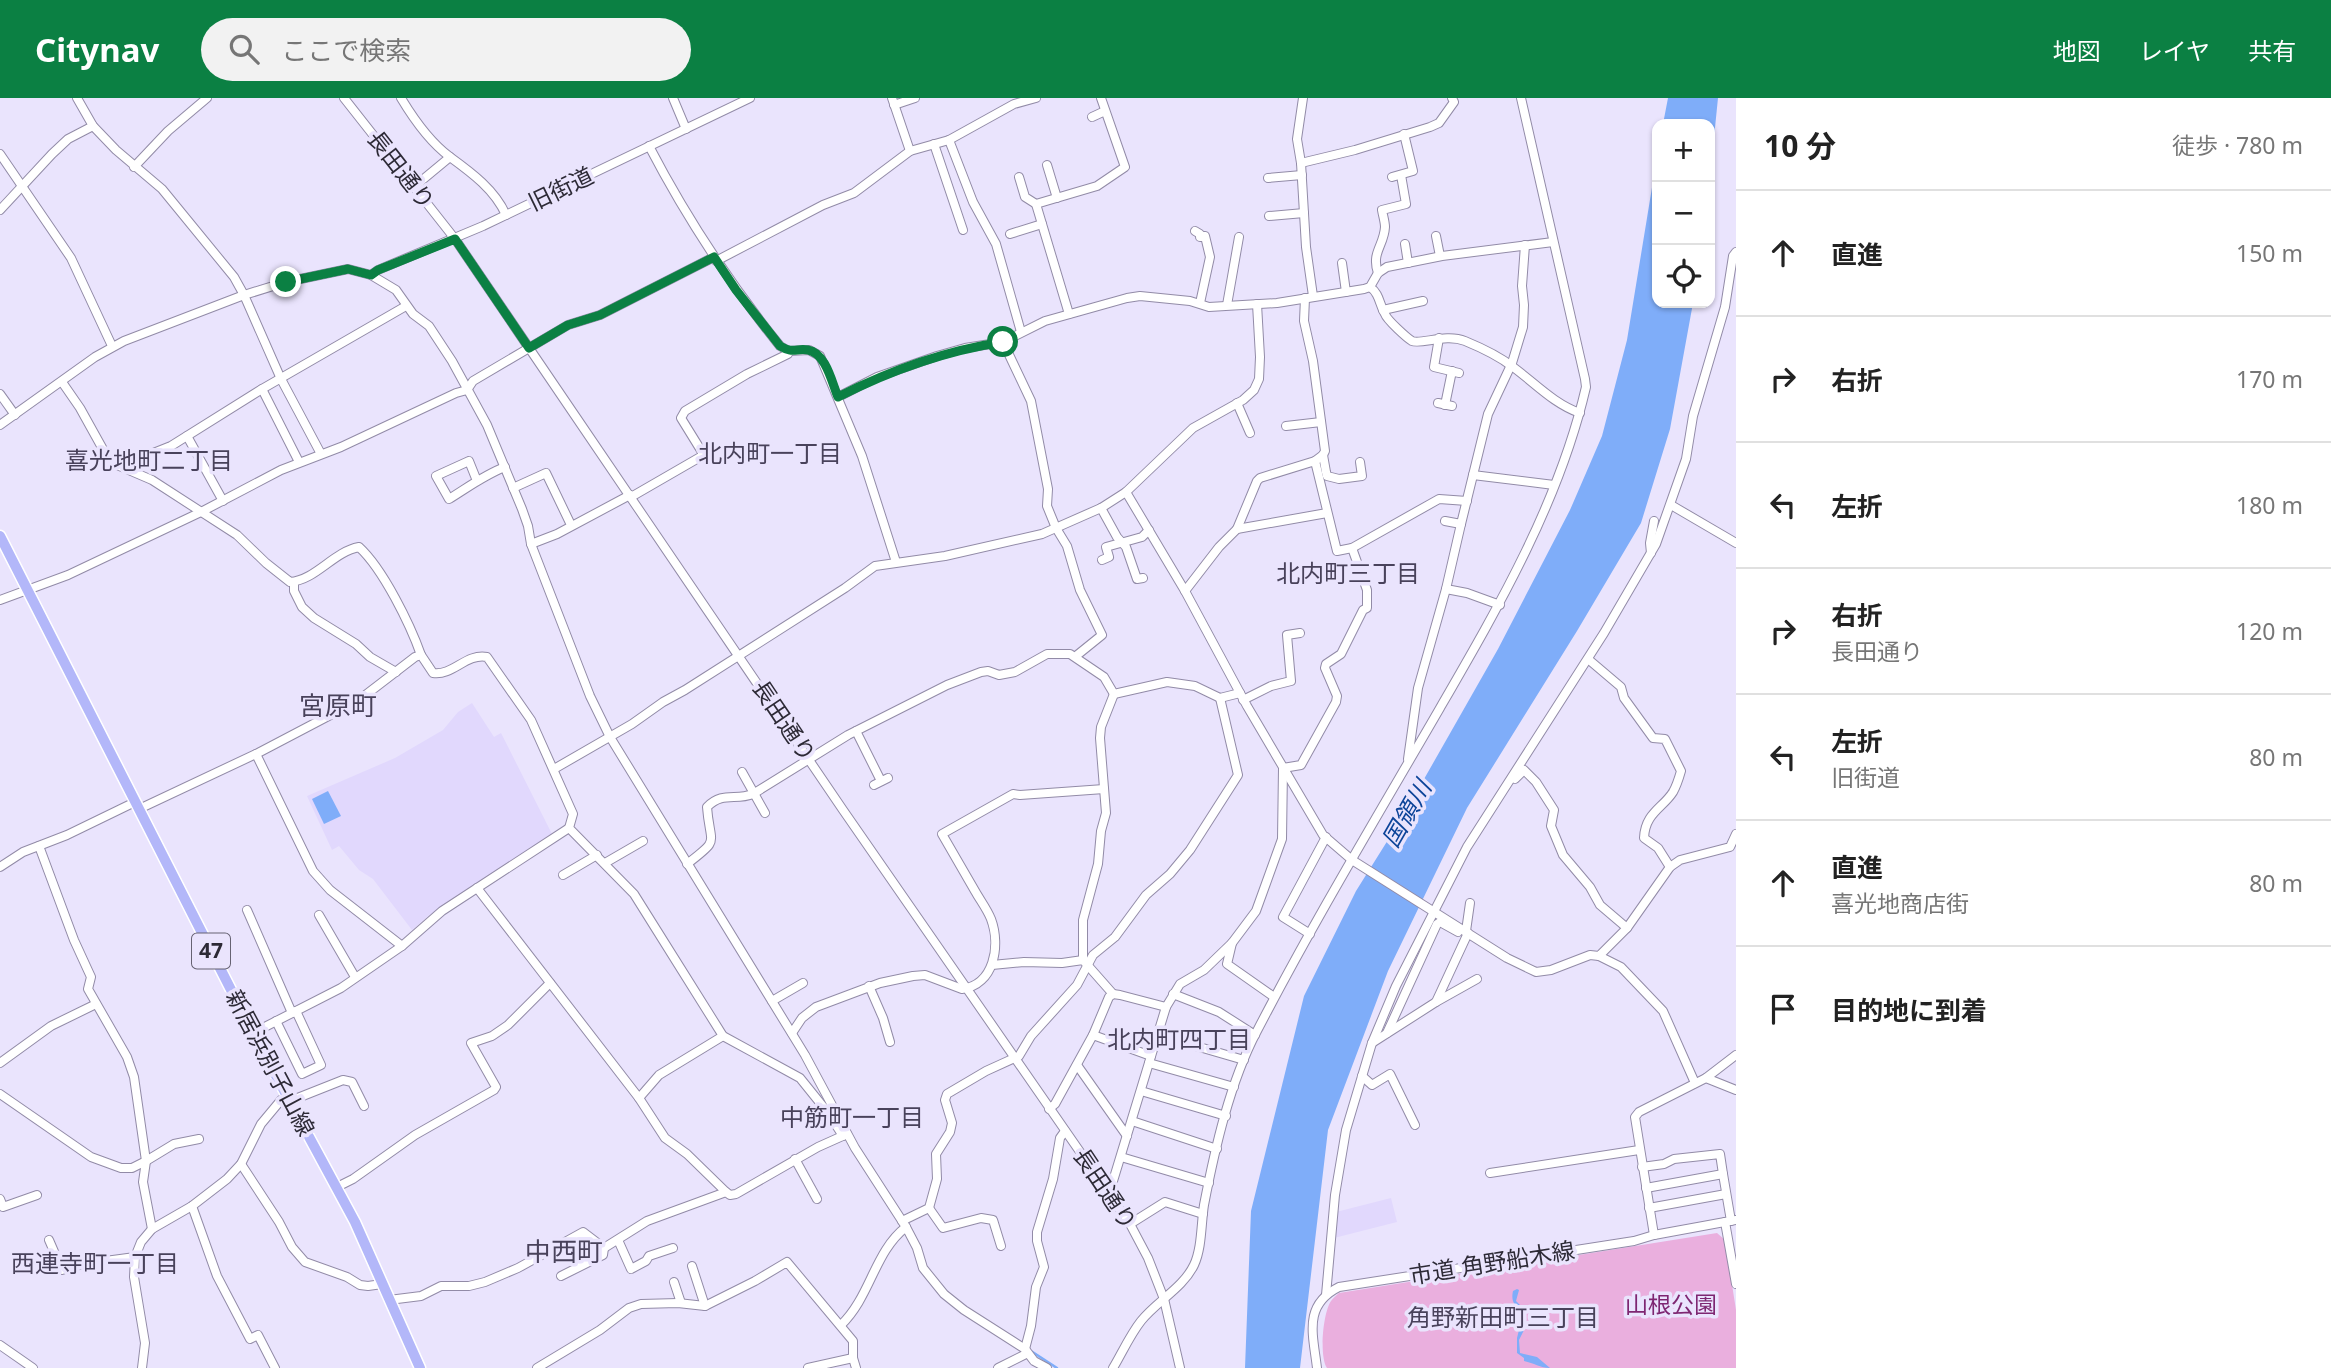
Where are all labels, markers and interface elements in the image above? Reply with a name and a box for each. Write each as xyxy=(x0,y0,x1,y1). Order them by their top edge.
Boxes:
search box xyxy=(201,18,691,81)
text: Citynav xyxy=(35,27,159,72)
icon: search xyxy=(225,30,263,68)
text: ここで検索 xyxy=(281,32,411,68)
text: 地図 xyxy=(2053,34,2101,67)
text: レイヤ xyxy=(2139,34,2210,67)
text: 共有 xyxy=(2248,34,2296,67)
map controls xyxy=(1652,119,1715,308)
button: + xyxy=(1652,119,1715,182)
street label: 長田通り xyxy=(361,123,443,215)
text: 10 分 xyxy=(1764,125,1836,166)
text: 徒歩 · 780 m xyxy=(2172,129,2303,161)
street label: 旧街道 xyxy=(523,159,599,218)
button: − xyxy=(1652,182,1715,245)
icon: ahead xyxy=(1764,234,1802,272)
text: 直進 xyxy=(1831,236,1883,272)
text: 150 m xyxy=(2236,237,2303,269)
button: locate xyxy=(1652,245,1715,308)
route end xyxy=(270,266,301,297)
route start xyxy=(987,326,1018,357)
icon: right xyxy=(1764,360,1802,398)
text: 右折 xyxy=(1831,362,1883,398)
text: 170 m xyxy=(2236,363,2303,395)
district label: 北内町一丁目 xyxy=(698,436,842,469)
district label: 喜光地町二丁目 xyxy=(65,443,233,476)
icon: left xyxy=(1764,486,1802,524)
text: 左折 xyxy=(1831,488,1883,524)
text: 180 m xyxy=(2236,489,2303,521)
district label: 北内町三丁目 xyxy=(1276,556,1420,589)
text: 右折 xyxy=(1831,597,1883,633)
icon: right xyxy=(1764,612,1802,650)
text: 120 m xyxy=(2236,615,2303,647)
text: 長田通り xyxy=(1831,635,1923,667)
street label: 長田通り xyxy=(746,673,824,768)
district label: 宮原町 xyxy=(299,687,377,723)
text: 左折 xyxy=(1831,723,1883,759)
icon: left xyxy=(1764,738,1802,776)
text: 80 m xyxy=(2249,741,2303,773)
text: 旧街道 xyxy=(1831,761,1900,793)
water label: 国領川 xyxy=(1373,771,1439,853)
text: 直進 xyxy=(1831,849,1883,885)
icon: ahead xyxy=(1764,864,1802,902)
text: 80 m xyxy=(2249,867,2303,899)
text: 喜光地商店街 xyxy=(1831,887,1969,919)
road number: 47 xyxy=(192,934,230,968)
street label: 新居浜別子山線 xyxy=(219,984,323,1141)
icon: arrive xyxy=(1764,990,1802,1028)
text: 目的地に到着 xyxy=(1831,992,1987,1028)
district label: 北内町四丁目 xyxy=(1107,1022,1251,1055)
district label: 中筋町一丁目 xyxy=(780,1100,924,1133)
street label: 長田通り xyxy=(1067,1141,1145,1236)
district label: 中西町 xyxy=(525,1233,603,1269)
street label: 市道 角野船木線 xyxy=(1407,1233,1577,1291)
district label: 西連寺町一丁目 xyxy=(11,1246,179,1279)
park label: 山根公園 xyxy=(1625,1288,1717,1320)
district label: 角野新田町三丁目 xyxy=(1407,1300,1599,1333)

